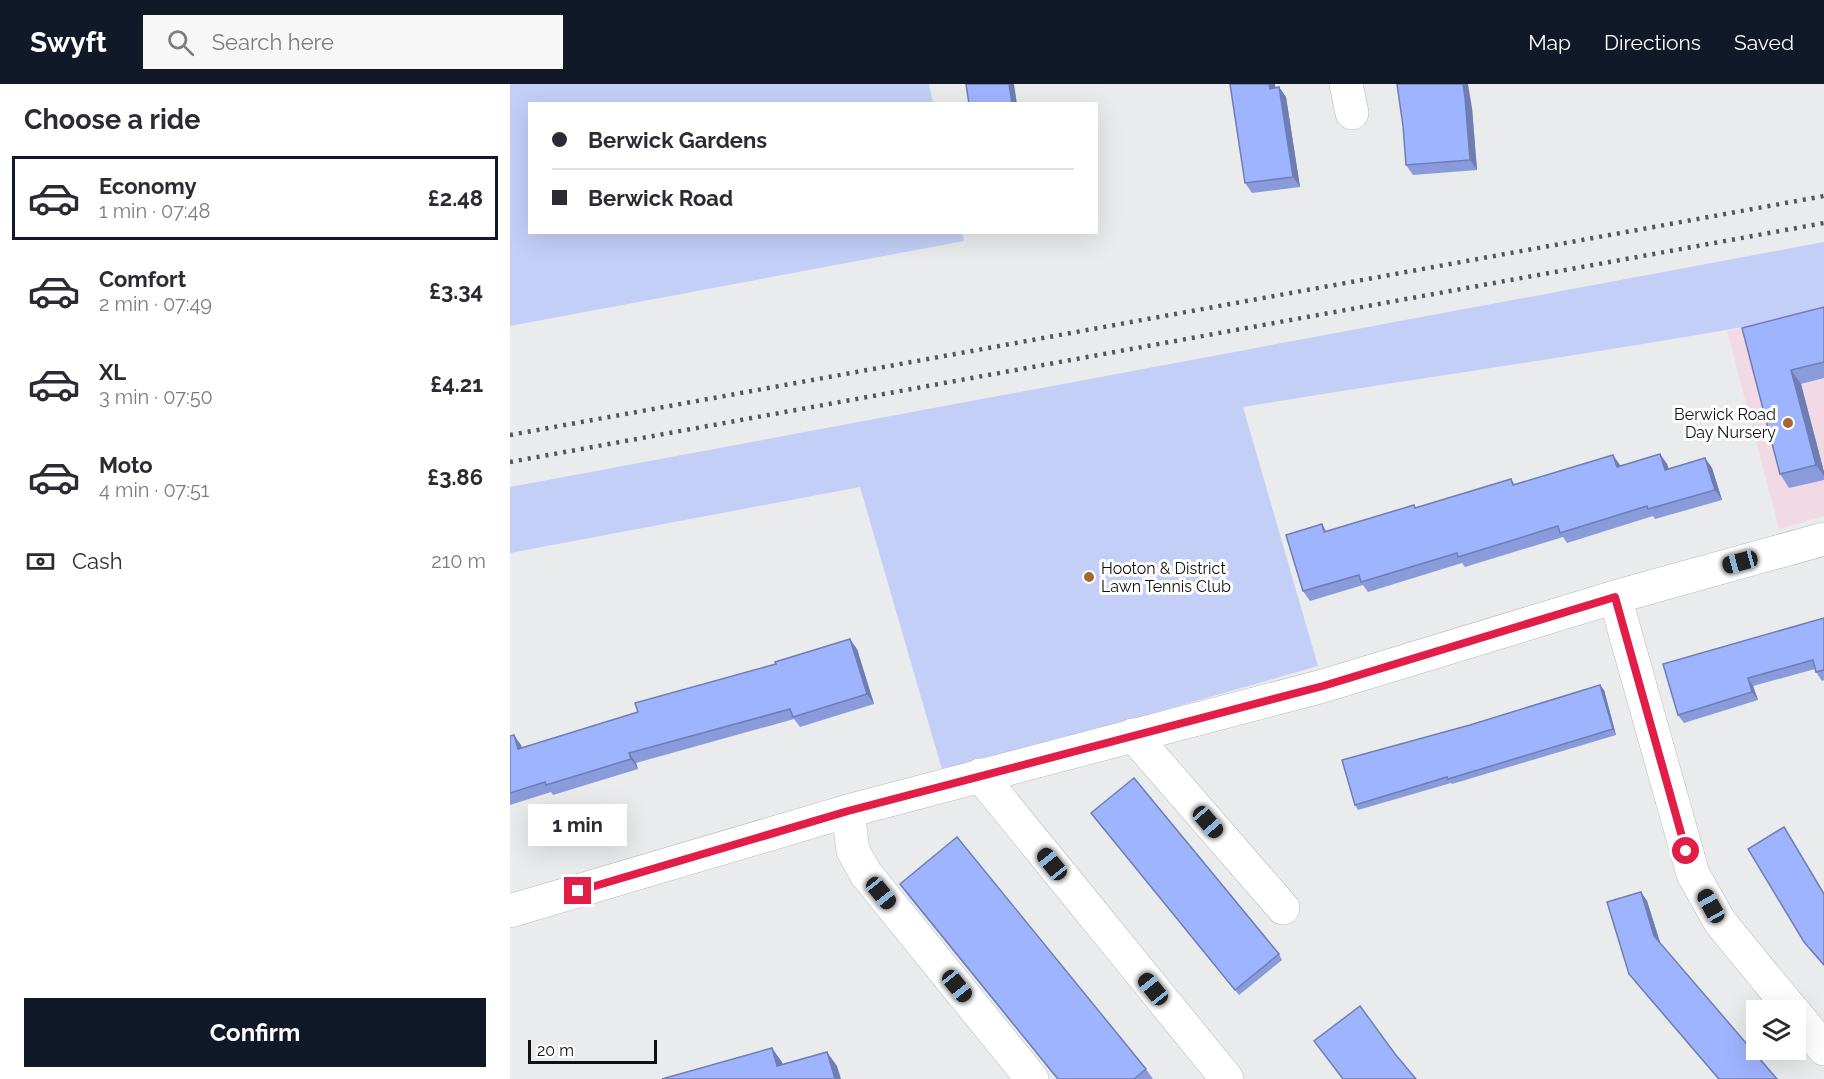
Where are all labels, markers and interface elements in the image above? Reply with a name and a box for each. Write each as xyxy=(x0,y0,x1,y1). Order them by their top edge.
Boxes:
search box xyxy=(143,15,563,69)
text: Swyft xyxy=(30,26,107,59)
icon: search xyxy=(164,26,197,59)
text: Search here xyxy=(212,29,334,55)
text: Map xyxy=(1528,30,1571,55)
text: Directions xyxy=(1604,30,1701,55)
text: Saved xyxy=(1734,30,1794,55)
text: Choose a ride xyxy=(24,104,200,135)
text: Berwick Gardens xyxy=(588,127,767,153)
icon: car xyxy=(27,171,81,225)
text: Economy xyxy=(99,173,197,199)
text: £2.48 xyxy=(428,185,483,211)
text: Berwick Road xyxy=(588,185,733,211)
text: 1 min · 07:48 xyxy=(99,199,210,223)
icon: car xyxy=(27,264,81,318)
text: Comfort xyxy=(99,266,186,292)
text: £3.34 xyxy=(429,278,483,304)
text: 2 min · 07:49 xyxy=(99,292,212,316)
icon: car xyxy=(27,357,81,411)
text: XL xyxy=(99,359,126,385)
text: £4.21 xyxy=(430,371,483,397)
text: 3 min · 07:50 xyxy=(99,385,213,409)
place label: Berwick Road Day Nursery xyxy=(1674,405,1776,442)
marker: Berwick Road Day Nursery xyxy=(1781,416,1795,430)
icon: car xyxy=(27,450,81,504)
text: Moto xyxy=(99,452,153,478)
text: £3.86 xyxy=(427,464,483,490)
text: 4 min · 07:51 xyxy=(99,478,209,502)
icon: cash xyxy=(24,545,57,578)
text: Cash xyxy=(72,548,123,574)
text: 210 m xyxy=(431,549,486,573)
car xyxy=(1720,549,1760,575)
place label: Hooton & District Lawn Tennis Club xyxy=(1101,559,1231,596)
marker: Hooton & District Lawn Tennis Club xyxy=(1082,570,1096,584)
car xyxy=(1189,803,1227,841)
callout: 1 min xyxy=(529,804,628,846)
text: 1 min xyxy=(552,813,603,837)
route start xyxy=(1672,837,1699,864)
car xyxy=(1034,844,1070,884)
car xyxy=(863,873,899,913)
route end xyxy=(564,877,591,904)
car xyxy=(1694,886,1728,926)
car xyxy=(939,966,975,1006)
car xyxy=(1135,969,1171,1009)
button: Confirm xyxy=(24,998,486,1067)
map controls xyxy=(1746,1000,1806,1060)
button: layers xyxy=(1746,1000,1806,1060)
scale bar xyxy=(528,1037,657,1064)
text: 20 m xyxy=(537,1041,574,1060)

